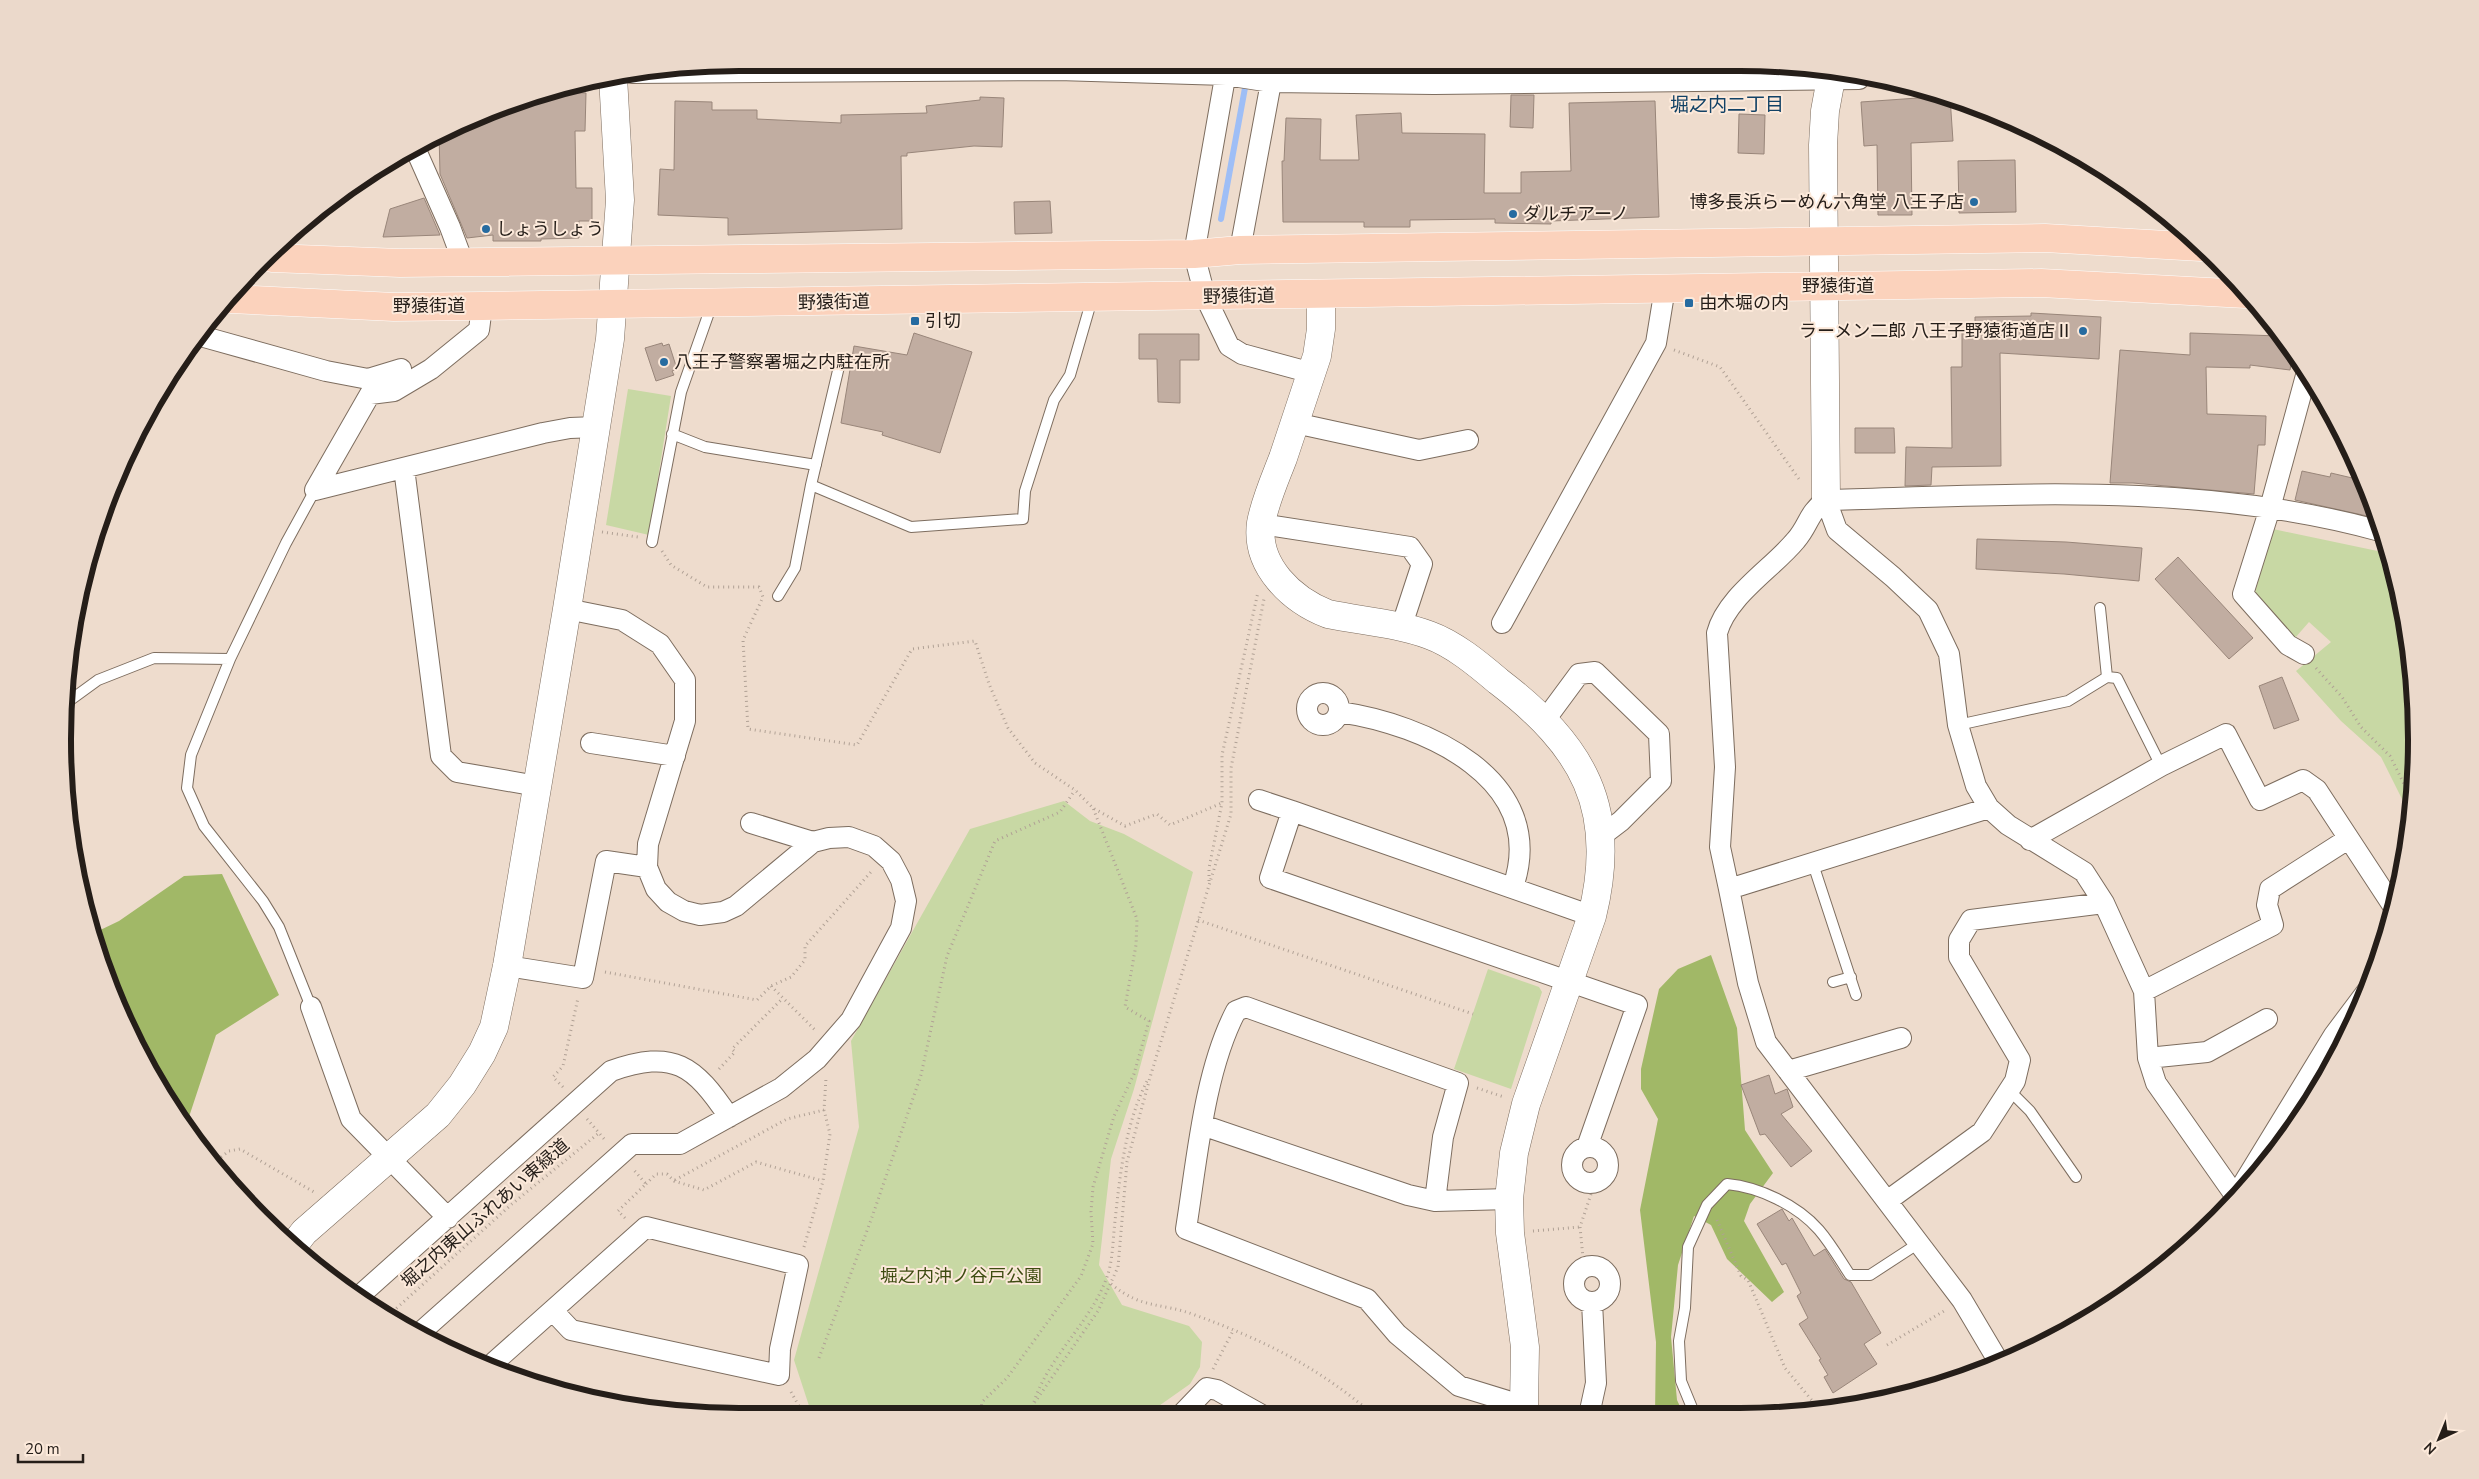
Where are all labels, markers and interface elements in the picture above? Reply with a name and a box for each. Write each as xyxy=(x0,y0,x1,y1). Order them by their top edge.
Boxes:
district label: 堀之内二丁目 xyxy=(1670,92,1784,118)
place label: 博多長浜らーめん六角堂 八王子店 xyxy=(1689,190,1964,214)
marker: 博多長浜らーめん六角堂 八王子店 xyxy=(1968,196,1980,208)
place label: ダルチアーノ xyxy=(1523,202,1629,226)
marker: ダルチアーノ xyxy=(1507,208,1519,220)
place label: しょうしょう xyxy=(496,217,604,241)
marker: しょうしょう xyxy=(480,223,492,235)
street label: 野猿街道 xyxy=(1802,274,1874,298)
street label: 野猿街道 xyxy=(1203,283,1275,309)
street label: 野猿街道 xyxy=(798,289,870,315)
place label: 由木堀の内 xyxy=(1699,291,1789,315)
street label: 野猿街道 xyxy=(393,294,465,318)
marker: 由木堀の内 xyxy=(1683,297,1695,309)
place label: 引切 xyxy=(925,309,961,333)
marker: 引切 xyxy=(909,315,921,327)
place label: ラーメン二郎 八王子野猿街道店Ⅱ xyxy=(1799,319,2073,343)
marker: ラーメン二郎 八王子野猿街道店Ⅱ xyxy=(2077,325,2089,337)
place label: 八王子警察署堀之内駐在所 xyxy=(674,350,890,374)
marker: 八王子警察署堀之内駐在所 xyxy=(658,356,670,368)
street label: 堀之内東山ふれあい東緑道 xyxy=(396,1133,574,1293)
park label: 堀之内沖ノ谷戸公園 xyxy=(880,1264,1042,1288)
north arrow xyxy=(2414,1414,2464,1464)
scale bar xyxy=(18,1432,82,1464)
text: N xyxy=(2420,1438,2441,1458)
text: 20 m xyxy=(25,1439,60,1459)

